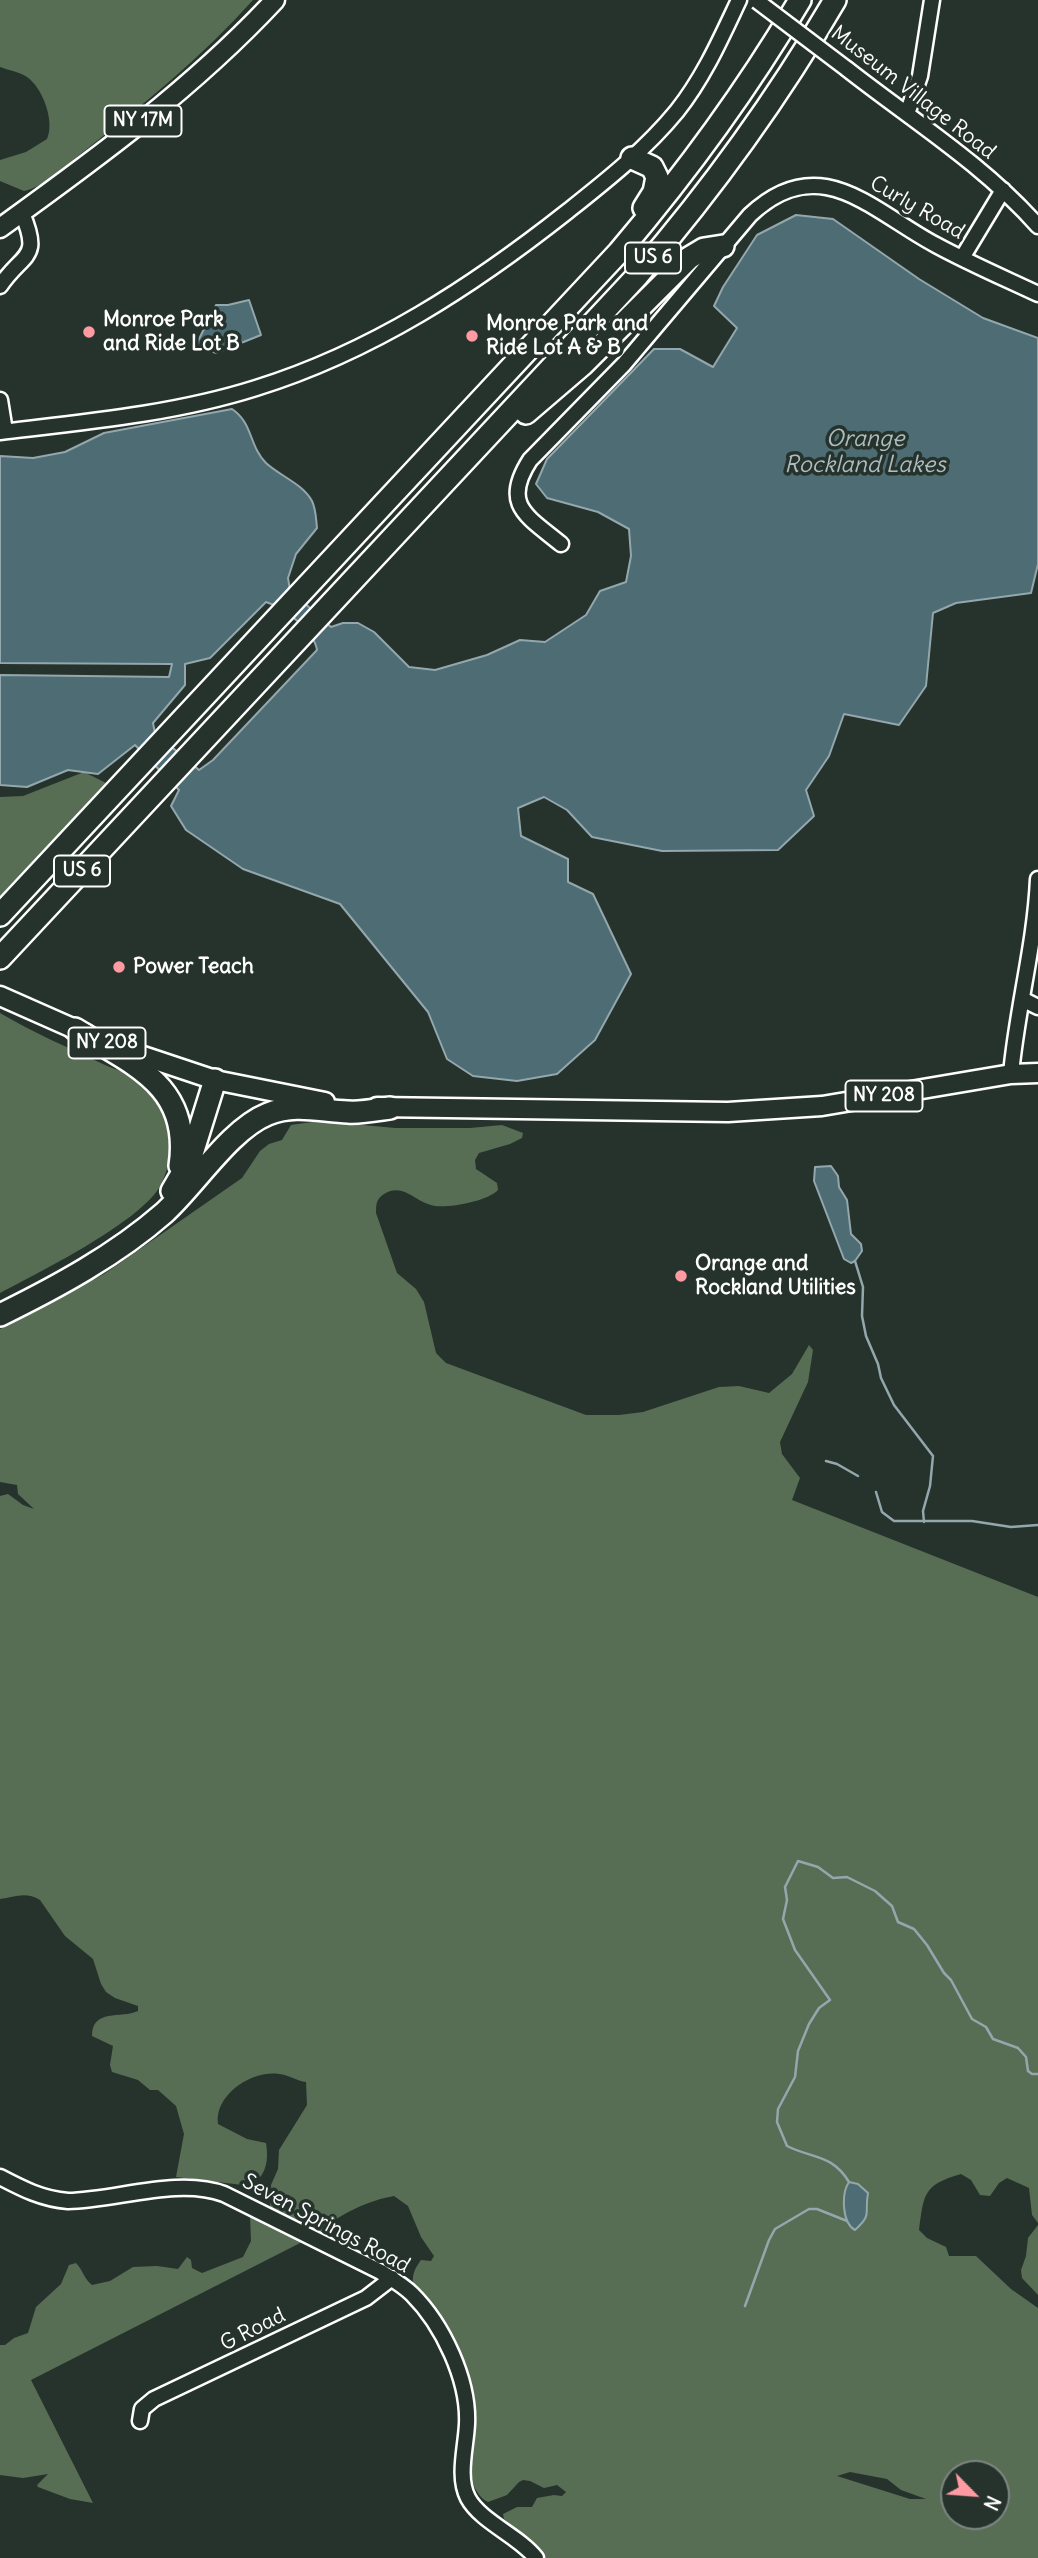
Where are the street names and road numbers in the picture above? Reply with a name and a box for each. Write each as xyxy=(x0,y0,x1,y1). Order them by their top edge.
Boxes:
street label: Museum Village Road xyxy=(826,21,1000,165)
road number: NY 17M xyxy=(104,105,182,136)
street label: Curly Road xyxy=(865,171,969,245)
road number: US 6 xyxy=(625,242,681,274)
road number: US 6 xyxy=(54,856,110,886)
road number: NY 208 xyxy=(68,1028,146,1058)
road number: NY 208 xyxy=(846,1080,922,1112)
street label: Seven Springs Road xyxy=(238,2169,414,2279)
street label: G Road xyxy=(216,2303,290,2357)

